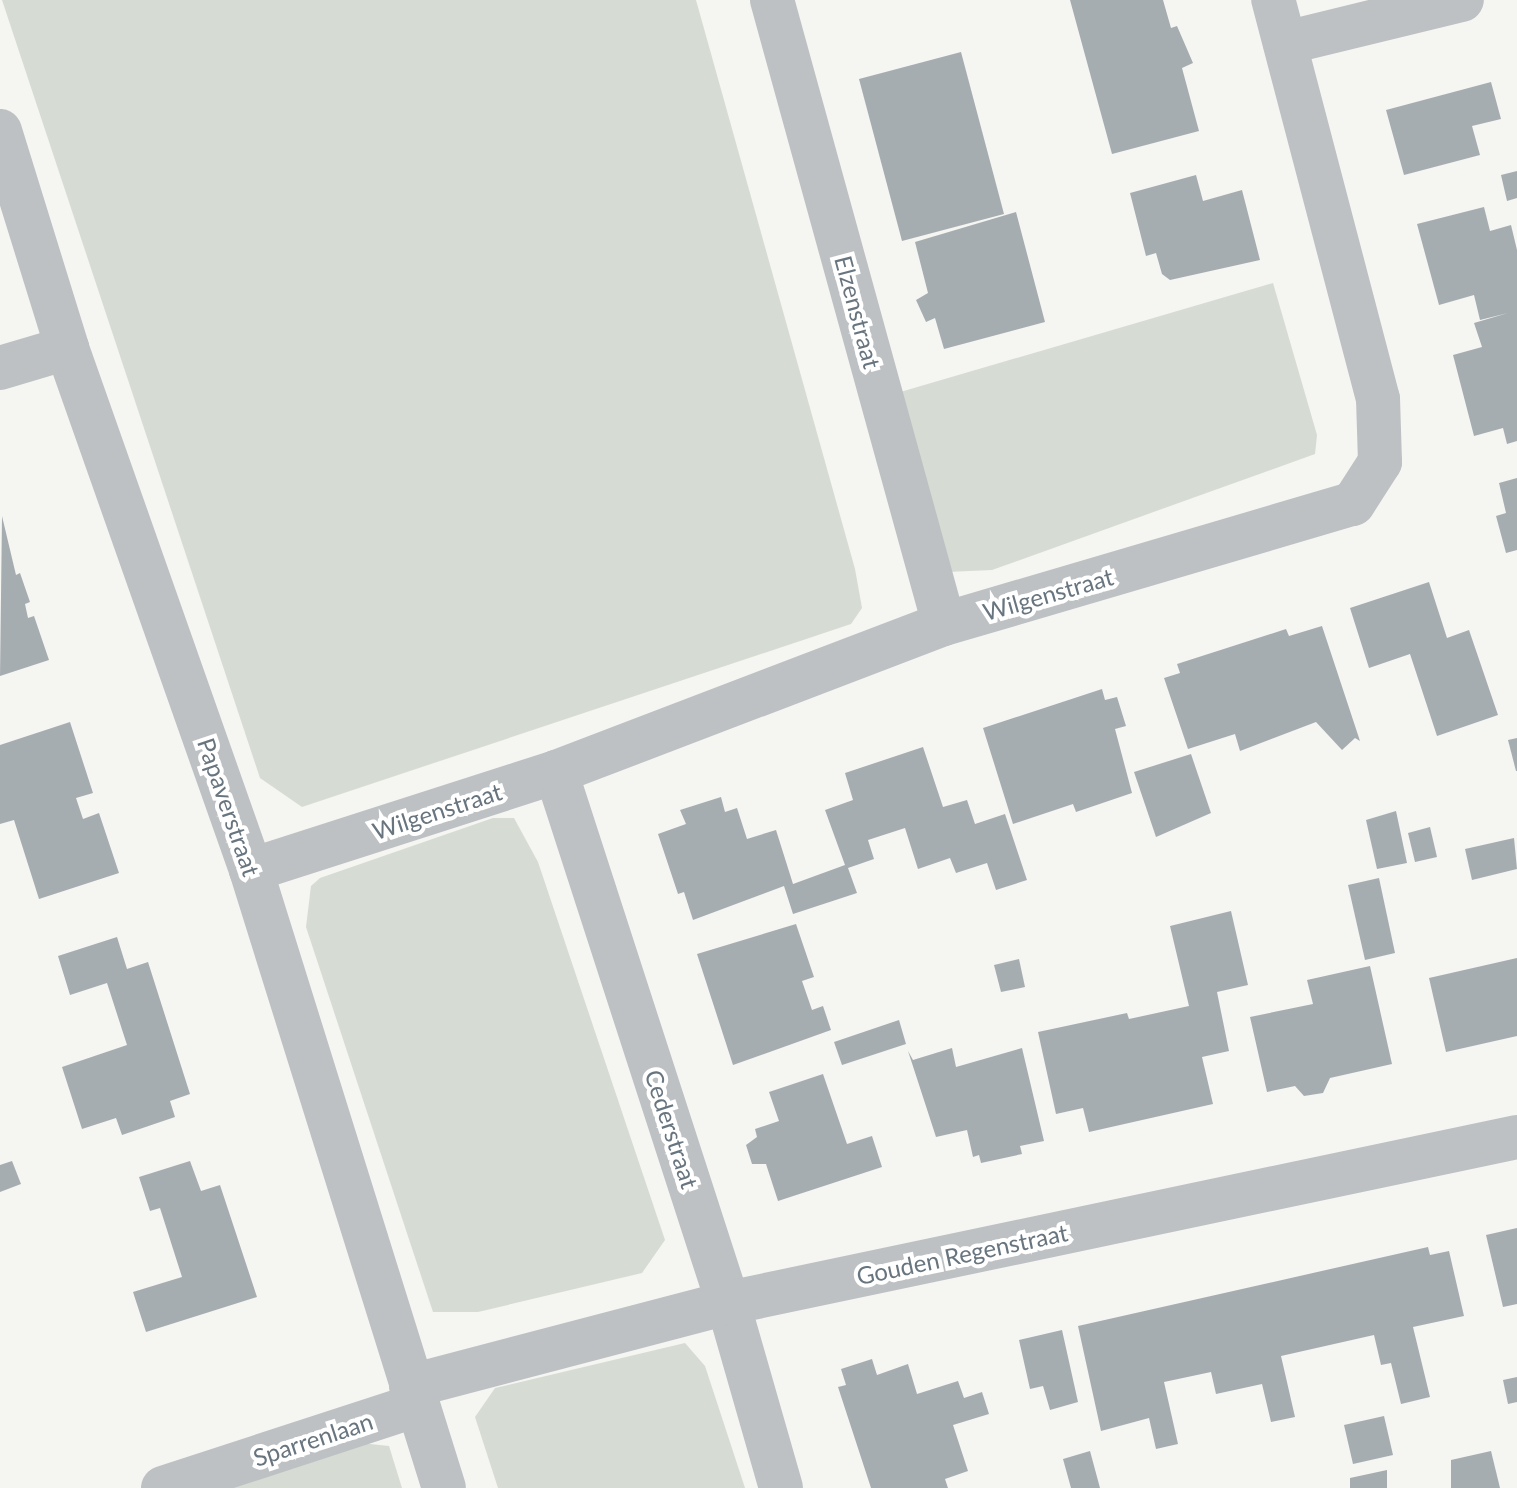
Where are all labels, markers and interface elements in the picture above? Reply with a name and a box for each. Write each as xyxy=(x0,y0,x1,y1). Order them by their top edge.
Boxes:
street label: Elzenstraat xyxy=(829,252,887,372)
street label: Wilgenstraat xyxy=(979,562,1117,626)
street label: Papaverstraat xyxy=(192,734,266,880)
street label: Wilgenstraat xyxy=(369,777,505,845)
street label: Cederstraat xyxy=(639,1066,705,1192)
street label: Gouden Regenstraat xyxy=(854,1218,1070,1290)
street label: Sparrenlaan xyxy=(250,1406,376,1472)

